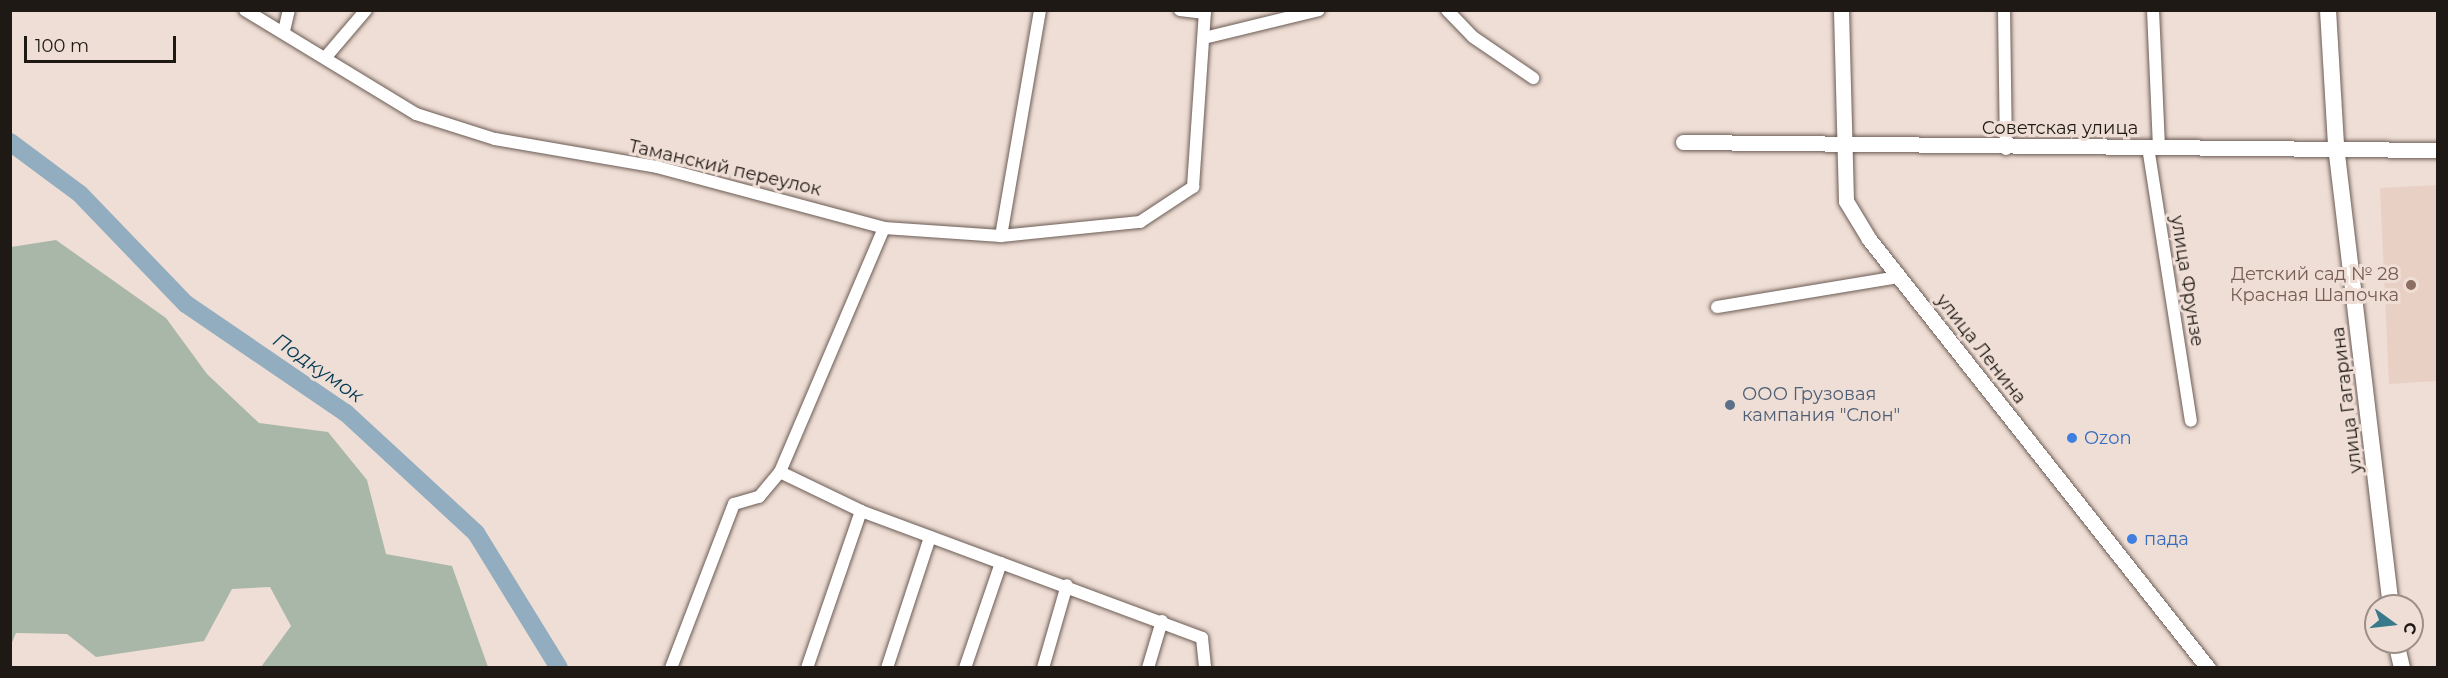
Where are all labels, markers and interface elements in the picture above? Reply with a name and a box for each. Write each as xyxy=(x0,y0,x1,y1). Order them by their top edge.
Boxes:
scale bar xyxy=(27,24,178,62)
text: 100 m xyxy=(35,35,89,57)
street label: Советская улица xyxy=(1982,117,2138,139)
street label: Таманский переулок xyxy=(627,135,823,201)
street label: улица Фрунзе xyxy=(2166,214,2208,348)
place label: Детский сад № 28 Красная Шапочка xyxy=(2230,264,2399,306)
marker: Детский сад № 28 Красная Шапочка xyxy=(2404,278,2418,292)
street label: улица Ленина xyxy=(1931,290,2031,408)
street label: улица Гагарина xyxy=(2327,325,2367,475)
water label: Подкумок xyxy=(268,328,368,408)
place label: ООО Грузовая кампания "Слон" xyxy=(1742,384,1900,426)
marker: ООО Грузовая кампания "Слон" xyxy=(1723,398,1737,412)
place label: Ozon xyxy=(2084,427,2132,449)
marker: Ozon xyxy=(2065,431,2079,445)
place label: пада xyxy=(2144,528,2189,550)
marker: пада xyxy=(2125,532,2139,546)
north arrow xyxy=(2364,594,2424,654)
text: С xyxy=(2399,620,2421,636)

